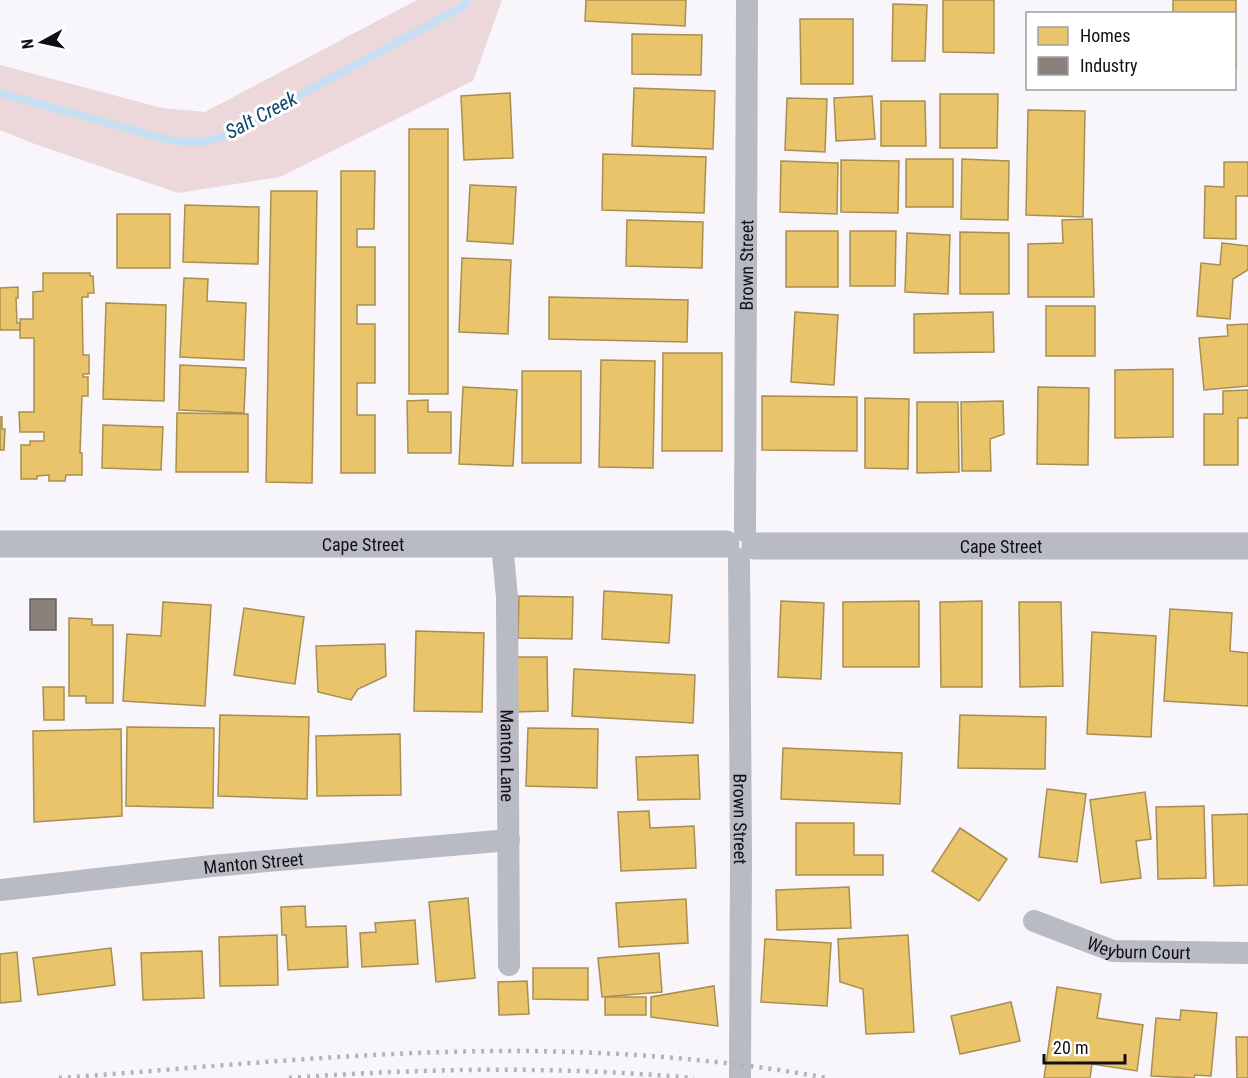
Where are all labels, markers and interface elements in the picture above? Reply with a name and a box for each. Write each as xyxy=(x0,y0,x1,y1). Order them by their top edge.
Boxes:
north arrow xyxy=(12,12,72,72)
legend xyxy=(1026,12,1236,90)
text: Homes xyxy=(1080,25,1130,46)
text: N xyxy=(18,38,38,50)
text: Industry xyxy=(1080,55,1138,76)
water label: Salt Creek xyxy=(221,86,302,144)
street label: Brown Street xyxy=(735,219,757,311)
street label: Cape Street xyxy=(322,534,404,555)
street label: Cape Street xyxy=(960,536,1042,557)
street label: Manton Lane xyxy=(497,710,519,802)
street label: Brown Street xyxy=(730,773,752,865)
street label: Manton Street xyxy=(202,848,304,877)
street label: Weyburn Court xyxy=(1084,932,1191,963)
scale bar xyxy=(1044,1027,1125,1065)
text: 20 m xyxy=(1053,1037,1088,1058)

